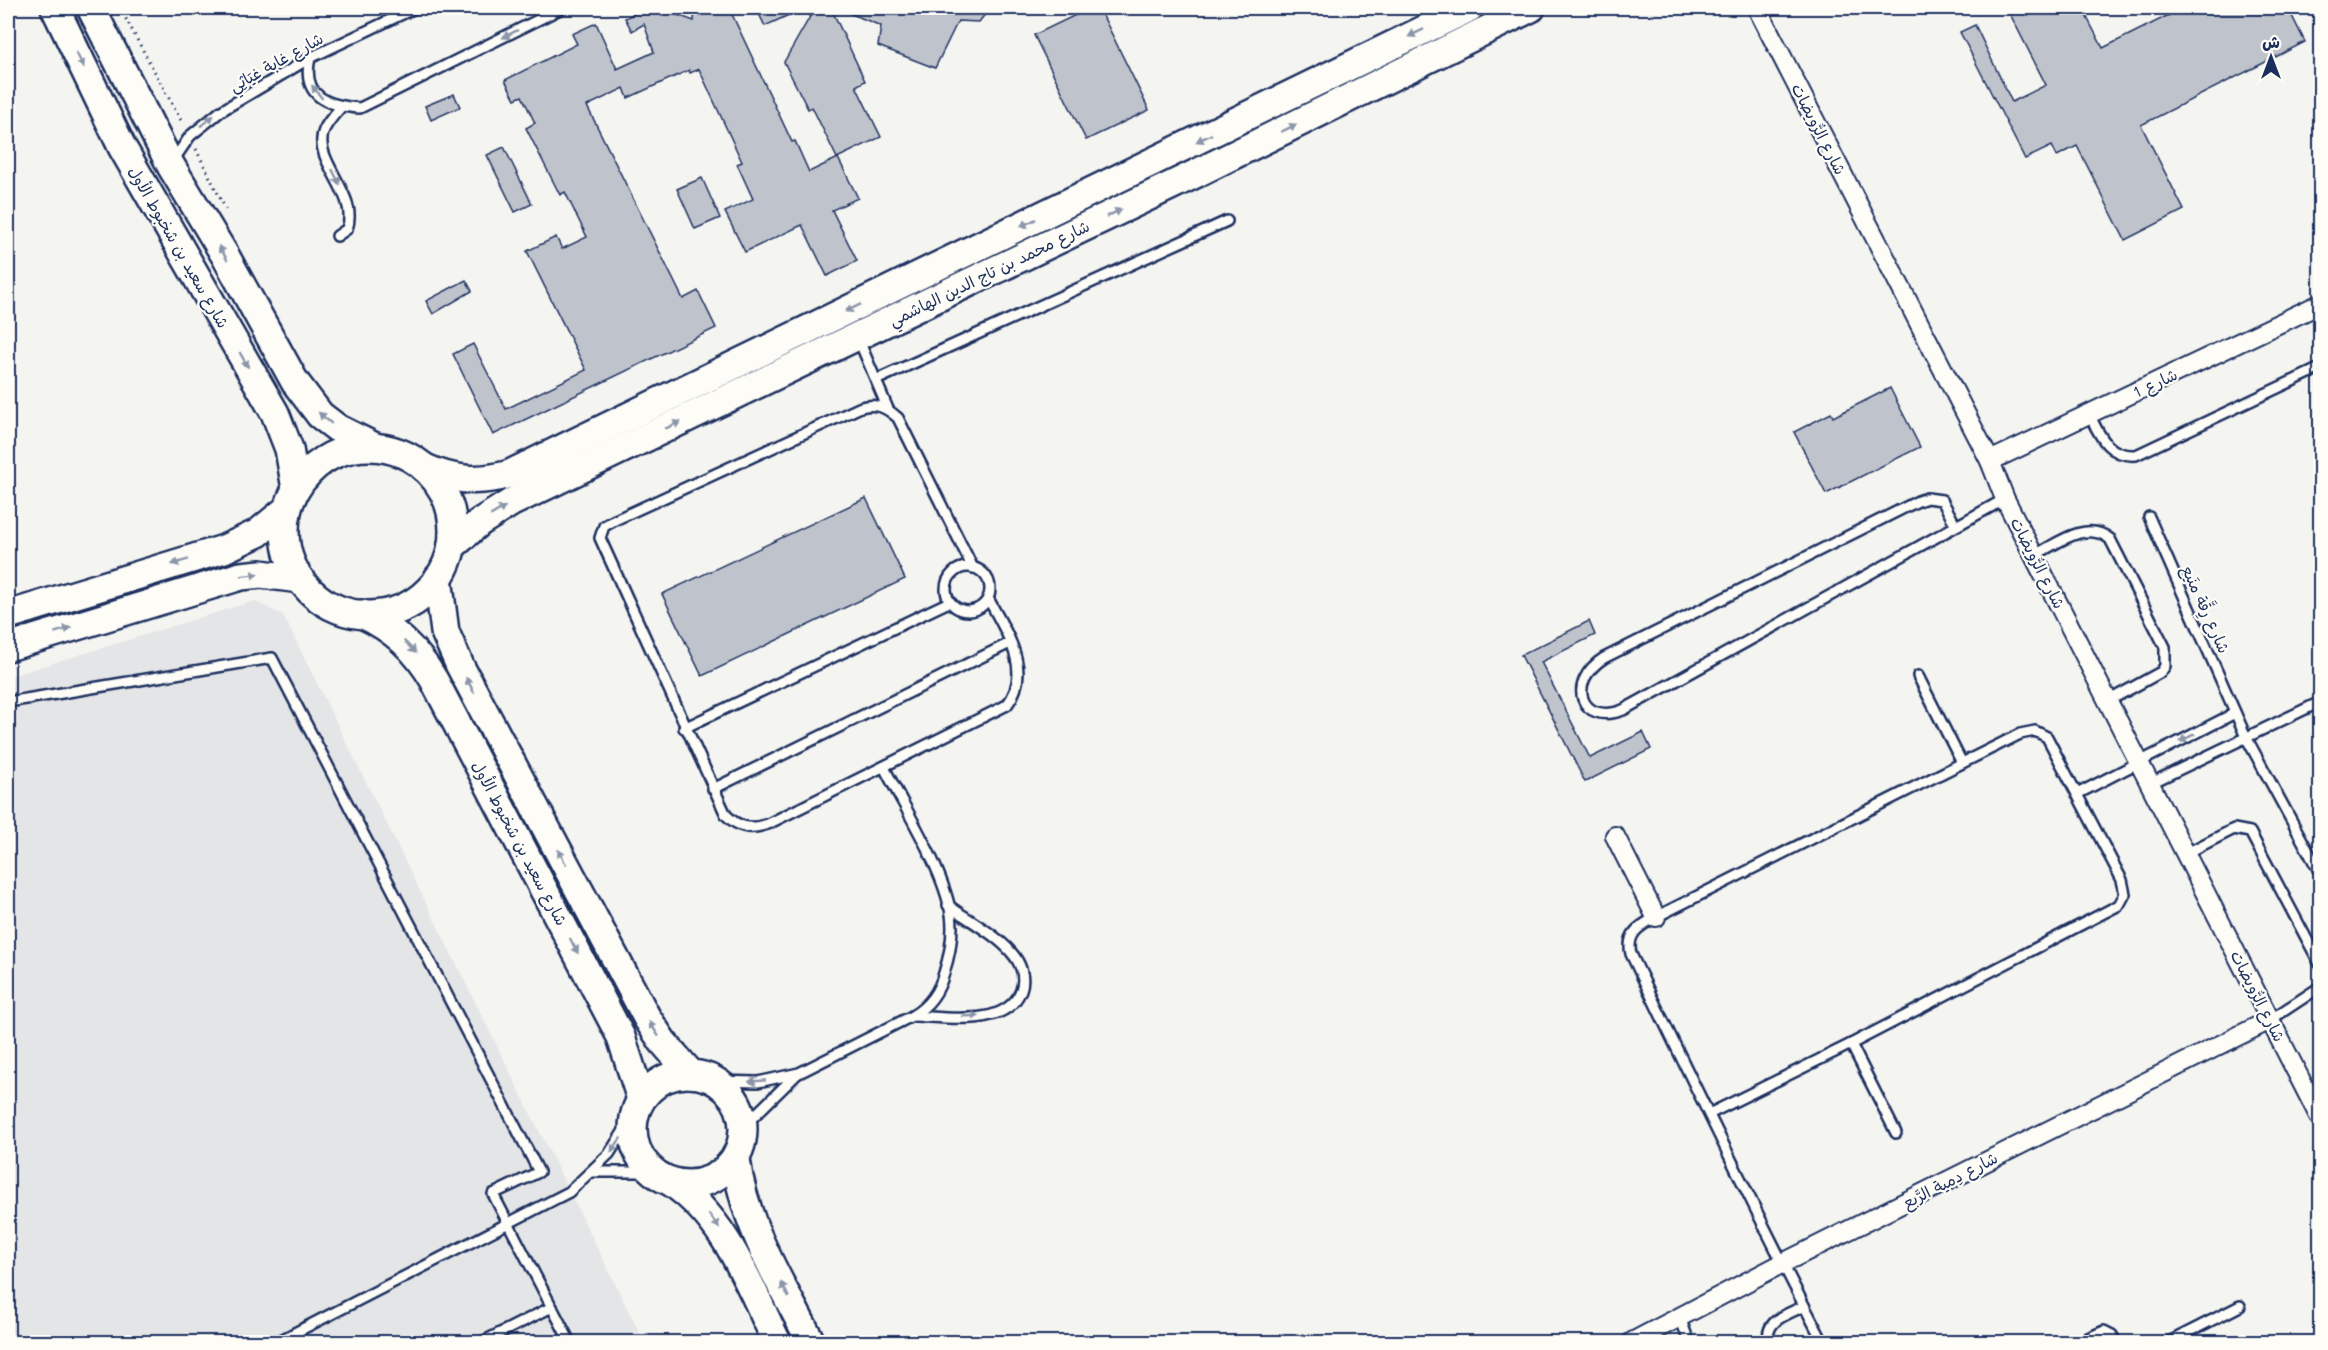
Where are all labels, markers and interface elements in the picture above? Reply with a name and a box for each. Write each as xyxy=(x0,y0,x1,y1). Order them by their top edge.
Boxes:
street label: شارع غابة غيَاثِي xyxy=(225,27,329,100)
north arrow xyxy=(2241,27,2301,87)
one-way arrow xyxy=(501,29,518,38)
one-way arrow xyxy=(1408,29,1425,38)
text: ش xyxy=(2262,31,2280,52)
one-way arrow xyxy=(76,52,85,69)
street label: شارع الرُّويضات xyxy=(1786,80,1851,179)
one-way arrow xyxy=(310,84,323,100)
one-way arrow xyxy=(198,115,214,127)
one-way arrow xyxy=(1280,123,1298,133)
one-way arrow xyxy=(1195,133,1212,142)
street label: شارع سعيد بن شخبوط الأول xyxy=(123,162,234,333)
one-way arrow xyxy=(331,169,340,186)
one-way arrow xyxy=(1105,208,1122,218)
street label: شارع محمد بن تاج الدين الهاشمي xyxy=(885,215,1095,335)
one-way arrow xyxy=(1020,218,1037,227)
one-way arrow xyxy=(218,244,228,261)
one-way arrow xyxy=(844,303,861,312)
one-way arrow xyxy=(239,352,249,369)
street label: شارع 1 xyxy=(2129,363,2181,404)
one-way arrow xyxy=(318,412,333,425)
one-way arrow xyxy=(664,420,682,430)
one-way arrow xyxy=(490,505,506,516)
street label: شارع الرُّويضات xyxy=(2005,514,2070,613)
one-way arrow xyxy=(171,558,189,567)
street label: شارع رِقَّة منَيع xyxy=(2176,561,2237,657)
one-way arrow xyxy=(241,570,260,580)
one-way arrow xyxy=(54,625,72,634)
one-way arrow xyxy=(403,640,417,655)
one-way arrow xyxy=(466,676,476,694)
one-way arrow xyxy=(2178,733,2195,743)
street label: شارع سعيد بن شخبوط الأول xyxy=(466,757,573,930)
one-way arrow xyxy=(557,849,567,866)
one-way arrow xyxy=(569,938,579,955)
street label: شارع الرُّويضات xyxy=(2225,947,2290,1046)
one-way arrow xyxy=(961,1012,980,1021)
one-way arrow xyxy=(649,1021,660,1037)
one-way arrow xyxy=(748,1076,767,1086)
one-way arrow xyxy=(611,1137,622,1153)
street label: شارع دِمية الرَّبع xyxy=(1899,1147,2002,1214)
one-way arrow xyxy=(708,1212,720,1228)
one-way arrow xyxy=(780,1282,789,1299)

